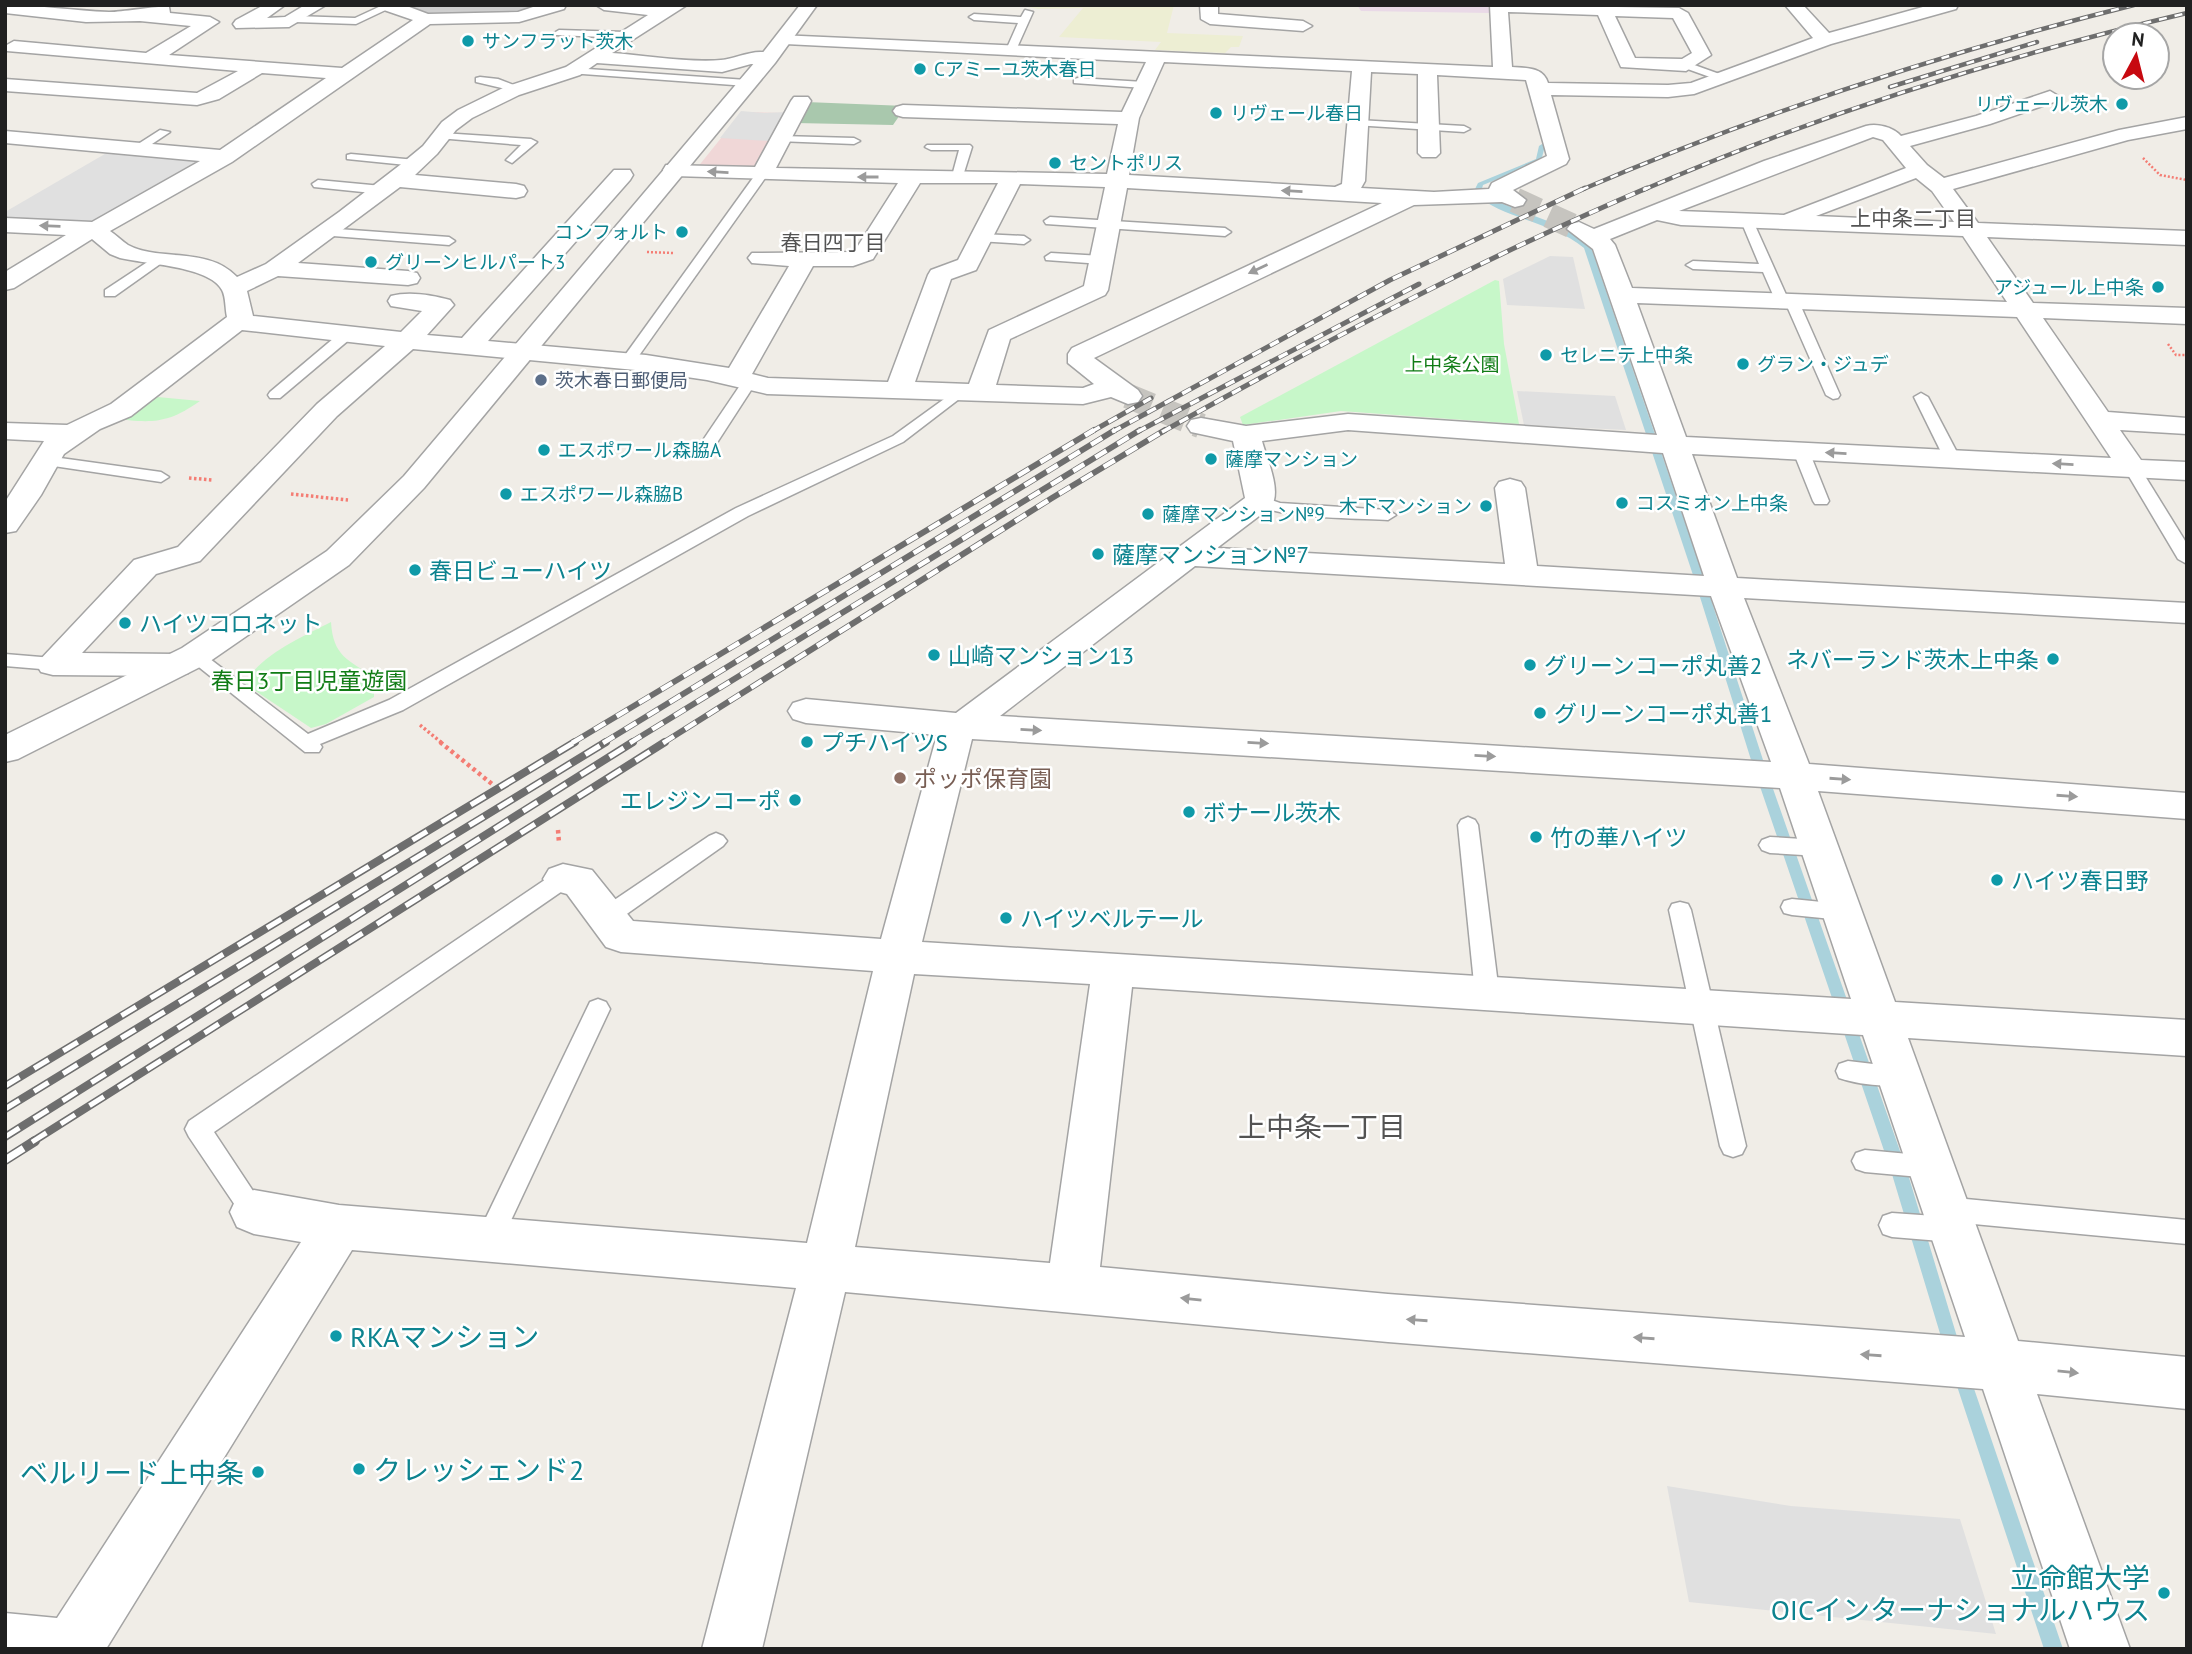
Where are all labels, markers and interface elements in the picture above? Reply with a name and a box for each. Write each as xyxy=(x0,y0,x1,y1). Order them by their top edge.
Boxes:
north arrow xyxy=(2101,21,2171,91)
text: N xyxy=(2130,26,2146,52)
place label: サンフラット茨木 xyxy=(482,29,633,53)
marker: サンフラット茨木 xyxy=(460,33,476,49)
place label: Cアミーユ茨木春日 xyxy=(934,57,1096,81)
marker: Cアミーユ茨木春日 xyxy=(912,61,928,77)
place label: リヴェール茨木 xyxy=(1975,92,2108,116)
marker: リヴェール茨木 xyxy=(2114,96,2130,112)
place label: リヴェール春日 xyxy=(1230,101,1363,125)
marker: リヴェール春日 xyxy=(1208,105,1224,121)
place label: セントポリス xyxy=(1069,151,1183,175)
marker: セントポリス xyxy=(1047,155,1063,171)
one-way arrow xyxy=(707,166,729,177)
one-way arrow xyxy=(857,171,879,182)
one-way arrow xyxy=(1280,185,1302,196)
district label: 上中条二丁目 xyxy=(1850,205,1976,232)
place label: コンフォルト xyxy=(555,220,668,244)
one-way arrow xyxy=(38,221,60,232)
marker: コンフォルト xyxy=(674,224,690,240)
district label: 春日四丁目 xyxy=(781,229,886,256)
place label: グリーンヒルパート3 xyxy=(385,250,565,274)
marker: グリーンヒルパート3 xyxy=(363,254,379,270)
one-way arrow xyxy=(1248,264,1268,275)
place label: アジュール上中条 xyxy=(1994,275,2144,299)
marker: アジュール上中条 xyxy=(2150,279,2166,295)
place label: セレニテ上中条 xyxy=(1560,343,1693,367)
marker: セレニテ上中条 xyxy=(1538,347,1554,363)
park label: 上中条公園 xyxy=(1404,352,1500,376)
place label: グラン・ジュデ xyxy=(1757,352,1889,376)
marker: グラン・ジュデ xyxy=(1735,356,1751,372)
place label: 茨木春日郵便局 xyxy=(555,368,688,392)
marker: 茨木春日郵便局 xyxy=(533,372,549,388)
place label: エスポワール森脇A xyxy=(558,438,721,462)
marker: エスポワール森脇A xyxy=(536,442,552,458)
place label: 薩摩マンション xyxy=(1225,447,1358,471)
one-way arrow xyxy=(1825,447,1847,458)
marker: 薩摩マンション xyxy=(1203,451,1219,467)
one-way arrow xyxy=(2052,459,2074,470)
place label: エスポワール森脇B xyxy=(520,482,683,506)
marker: エスポワール森脇B xyxy=(498,486,514,502)
place label: コスミオン上中条 xyxy=(1636,491,1788,515)
place label: 木下マンション xyxy=(1339,494,1472,518)
marker: コスミオン上中条 xyxy=(1614,495,1630,511)
marker: 木下マンション xyxy=(1478,498,1494,514)
place label: 薩摩マンション№9 xyxy=(1162,502,1325,526)
marker: 薩摩マンション№9 xyxy=(1140,506,1156,522)
place label: 薩摩マンション№7 xyxy=(1112,540,1309,569)
marker: 薩摩マンション№7 xyxy=(1090,546,1106,562)
place label: 春日ビューハイツ xyxy=(429,556,612,585)
marker: 春日ビューハイツ xyxy=(407,562,423,578)
place label: ハイツコロネット xyxy=(139,609,323,638)
marker: ハイツコロネット xyxy=(117,615,133,631)
place label: 山崎マンション13 xyxy=(948,641,1134,670)
place label: ネバーランド茨木上中条 xyxy=(1786,645,2039,674)
marker: 山崎マンション13 xyxy=(926,647,942,663)
place label: グリーンコーポ丸善2 xyxy=(1544,651,1762,680)
marker: ネバーランド茨木上中条 xyxy=(2045,651,2061,667)
marker: グリーンコーポ丸善2 xyxy=(1522,657,1538,673)
park label: 春日3丁目児童遊園 xyxy=(211,666,407,695)
place label: グリーンコーポ丸善1 xyxy=(1554,699,1772,728)
marker: グリーンコーポ丸善1 xyxy=(1532,705,1548,721)
one-way arrow xyxy=(1020,725,1042,736)
place label: プチハイツS xyxy=(821,728,948,757)
marker: プチハイツS xyxy=(799,734,815,750)
one-way arrow xyxy=(1247,738,1269,749)
one-way arrow xyxy=(1475,751,1497,762)
place label: ポッポ保育園 xyxy=(914,764,1052,793)
marker: ポッポ保育園 xyxy=(892,770,908,786)
one-way arrow xyxy=(1830,774,1852,785)
place label: エレジンコーポ xyxy=(620,786,781,815)
one-way arrow xyxy=(2056,791,2078,802)
marker: エレジンコーポ xyxy=(787,792,803,808)
place label: ボナール茨木 xyxy=(1203,798,1341,827)
marker: ボナール茨木 xyxy=(1181,804,1197,820)
place label: 竹の華ハイツ xyxy=(1550,823,1688,852)
marker: 竹の華ハイツ xyxy=(1528,829,1544,845)
place label: ハイツ春日野 xyxy=(2011,866,2149,895)
marker: ハイツ春日野 xyxy=(1989,872,2005,888)
place label: ハイツベルテール xyxy=(1020,904,1204,933)
marker: ハイツベルテール xyxy=(998,910,1014,926)
district label: 上中条一丁目 xyxy=(1238,1108,1406,1145)
one-way arrow xyxy=(1180,1293,1202,1304)
one-way arrow xyxy=(1406,1314,1428,1325)
place label: RKAマンション xyxy=(350,1318,539,1355)
marker: RKAマンション xyxy=(328,1328,344,1344)
one-way arrow xyxy=(1633,1332,1655,1343)
one-way arrow xyxy=(1860,1349,1882,1360)
one-way arrow xyxy=(2057,1366,2079,1377)
place label: クレッシェンド2 xyxy=(373,1451,584,1488)
place label: ベルリード上中条 xyxy=(20,1454,244,1491)
marker: クレッシェンド2 xyxy=(351,1461,367,1477)
marker: ベルリード上中条 xyxy=(250,1464,266,1480)
place label: 立命館大学 OICインターナショナルハウス xyxy=(1771,1559,2150,1628)
marker: 立命館大学 OICインターナショナルハウス xyxy=(2156,1585,2172,1601)

